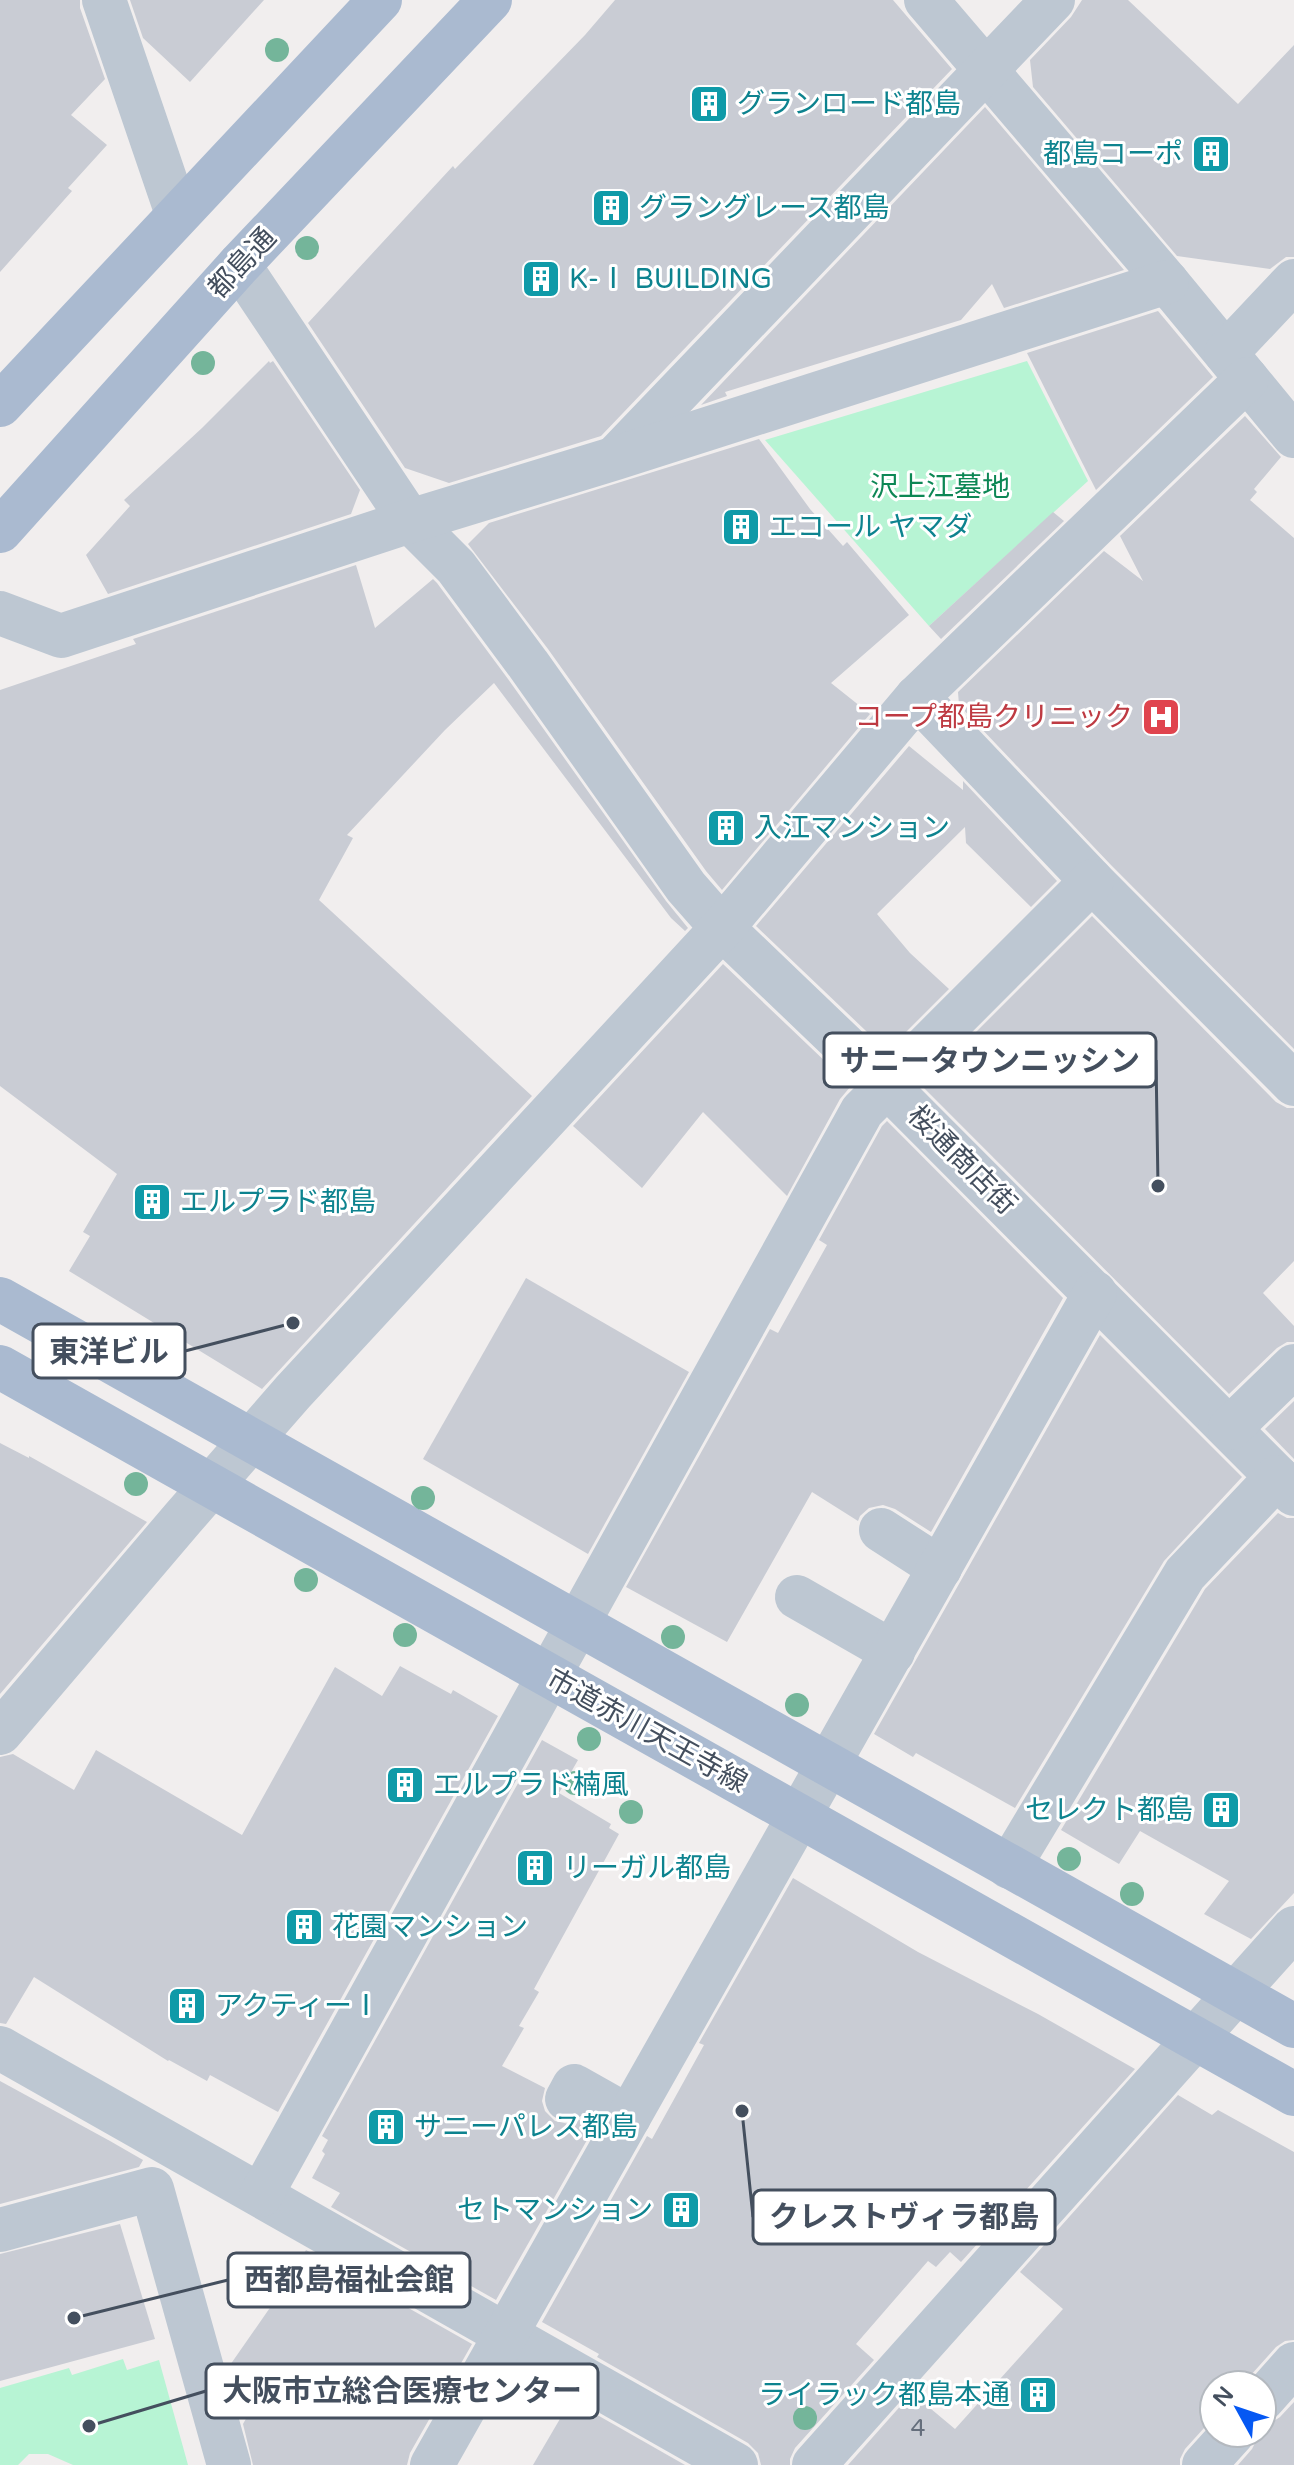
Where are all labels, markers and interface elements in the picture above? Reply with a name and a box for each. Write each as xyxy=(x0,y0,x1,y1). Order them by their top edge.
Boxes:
building icon: グランロード都島 xyxy=(688,83,730,125)
place label: グランロード都島 xyxy=(737,87,961,121)
building icon: 都島コーポ xyxy=(1190,133,1232,175)
place label: 都島コーポ xyxy=(1043,137,1183,171)
building icon: グラングレース都島 xyxy=(590,187,632,229)
place label: グラングレース都島 xyxy=(639,191,890,225)
street label: 都島通 xyxy=(201,221,283,305)
building icon: K-Ⅰ BUILDING xyxy=(520,258,562,300)
place label: K-Ⅰ BUILDING xyxy=(569,262,772,296)
park label: 沢上江墓地 xyxy=(870,470,1010,504)
building icon: エコール ヤマダ xyxy=(720,506,762,548)
place label: エコール ヤマダ xyxy=(769,510,972,544)
hospital icon: コープ都島クリニック xyxy=(1140,696,1182,738)
place label: コープ都島クリニック xyxy=(855,700,1133,734)
building icon: 入江マンション xyxy=(705,807,747,849)
place label: 入江マンション xyxy=(754,811,950,845)
callout: サニータウンニッシン xyxy=(824,1033,1156,1087)
text: サニータウンニッシン xyxy=(840,1043,1140,1080)
street label: 桜通商店街 xyxy=(900,1098,1024,1222)
building icon: エルプラド都島 xyxy=(131,1181,173,1223)
place label: エルプラド都島 xyxy=(180,1185,376,1219)
callout: 東洋ビル xyxy=(33,1324,185,1378)
text: 東洋ビル xyxy=(49,1334,169,1371)
street label: 市道赤川天王寺線 xyxy=(541,1662,753,1800)
building icon: エルプラド楠風 xyxy=(384,1764,426,1806)
place label: エルプラド楠風 xyxy=(433,1768,629,1802)
building icon: セレクト都島 xyxy=(1200,1789,1242,1831)
place label: セレクト都島 xyxy=(1025,1793,1193,1827)
building icon: リーガル都島 xyxy=(514,1847,556,1889)
place label: リーガル都島 xyxy=(563,1851,731,1885)
building icon: 花園マンション xyxy=(283,1906,325,1948)
place label: 花園マンション xyxy=(332,1910,528,1944)
building icon: アクティーⅠ xyxy=(166,1985,208,2027)
place label: アクティーⅠ xyxy=(215,1989,380,2023)
building icon: サニーパレス都島 xyxy=(365,2106,407,2148)
place label: サニーパレス都島 xyxy=(414,2110,638,2144)
building icon: セトマンション xyxy=(660,2189,702,2231)
callout: クレストヴィラ都島 xyxy=(753,2190,1055,2244)
place label: セトマンション xyxy=(457,2193,653,2227)
text: クレストヴィラ都島 xyxy=(769,2199,1039,2236)
callout: 西都島福祉会館 xyxy=(228,2253,470,2307)
text: 西都島福祉会館 xyxy=(244,2262,454,2299)
callout: 大阪市立総合医療センター xyxy=(206,2364,598,2418)
north arrow xyxy=(1198,2369,1278,2449)
text: 大阪市立総合医療センター xyxy=(222,2373,582,2410)
building icon: ライラック都島本通 xyxy=(1017,2374,1059,2416)
place label: ライラック都島本通 xyxy=(758,2378,1010,2412)
text: N xyxy=(1208,2382,1239,2412)
house number: 4 xyxy=(910,2414,926,2443)

